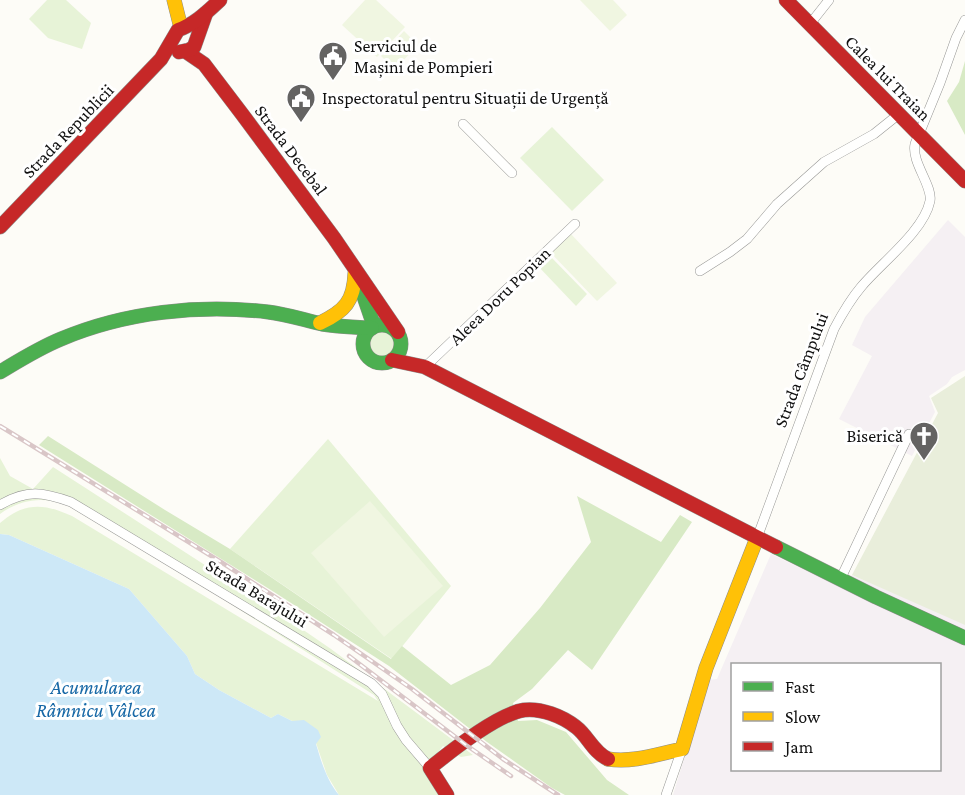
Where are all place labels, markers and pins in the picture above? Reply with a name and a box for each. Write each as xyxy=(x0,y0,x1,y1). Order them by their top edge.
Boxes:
place label: Serviciul de Mașini de Pompieri xyxy=(354,36,493,79)
public building icon: Serviciul de Mașini de Pompieri xyxy=(317,40,349,82)
public building icon: Inspectoratul pentru Situații de Urgență xyxy=(285,82,317,124)
place label: Inspectoratul pentru Situații de Urgență xyxy=(322,88,609,110)
church icon: Biserică xyxy=(908,420,940,462)
place label: Biserică xyxy=(847,426,903,446)

